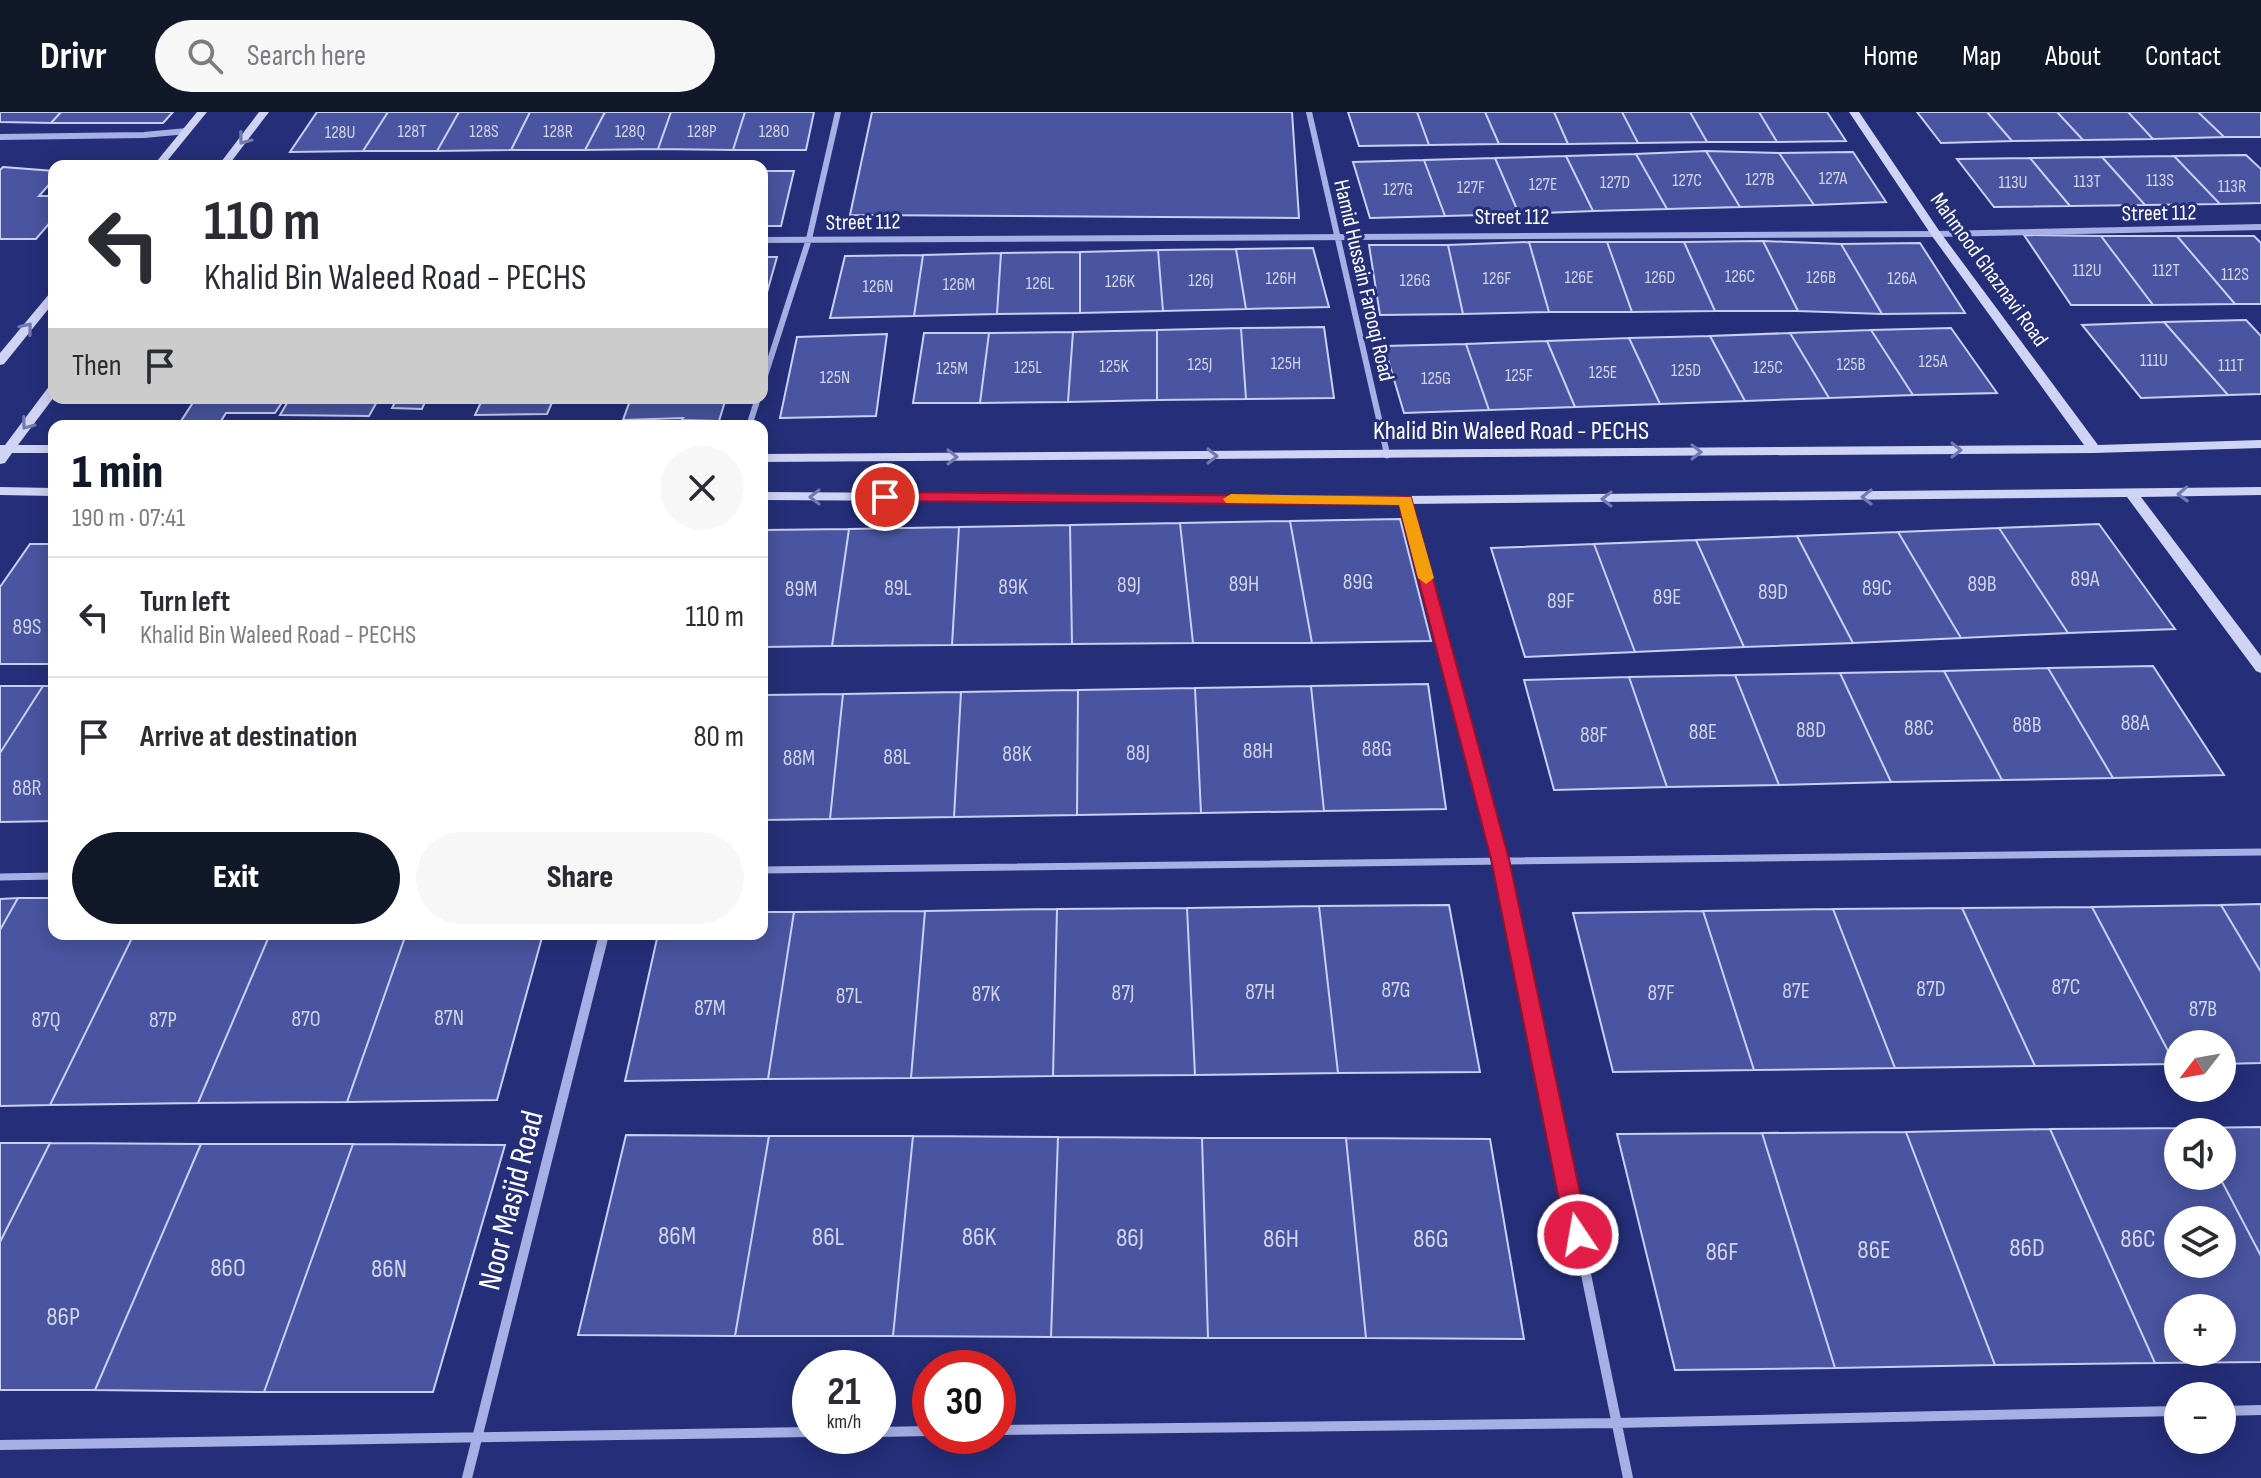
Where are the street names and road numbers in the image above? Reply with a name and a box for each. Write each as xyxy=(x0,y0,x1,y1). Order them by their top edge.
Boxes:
street label: Hamid Hussain Farooqi Road xyxy=(1327,177,1400,384)
street label: Mahmood Ghaznavi Road xyxy=(1924,188,2054,352)
street label: Street 112 xyxy=(2121,199,2197,228)
street label: Street 112 xyxy=(1475,204,1549,231)
street label: Street 112 xyxy=(825,208,901,237)
street label: Khalid Bin Waleed Road - PECHS xyxy=(1373,416,1649,447)
street label: Noor Masjid Road xyxy=(470,1107,553,1294)

